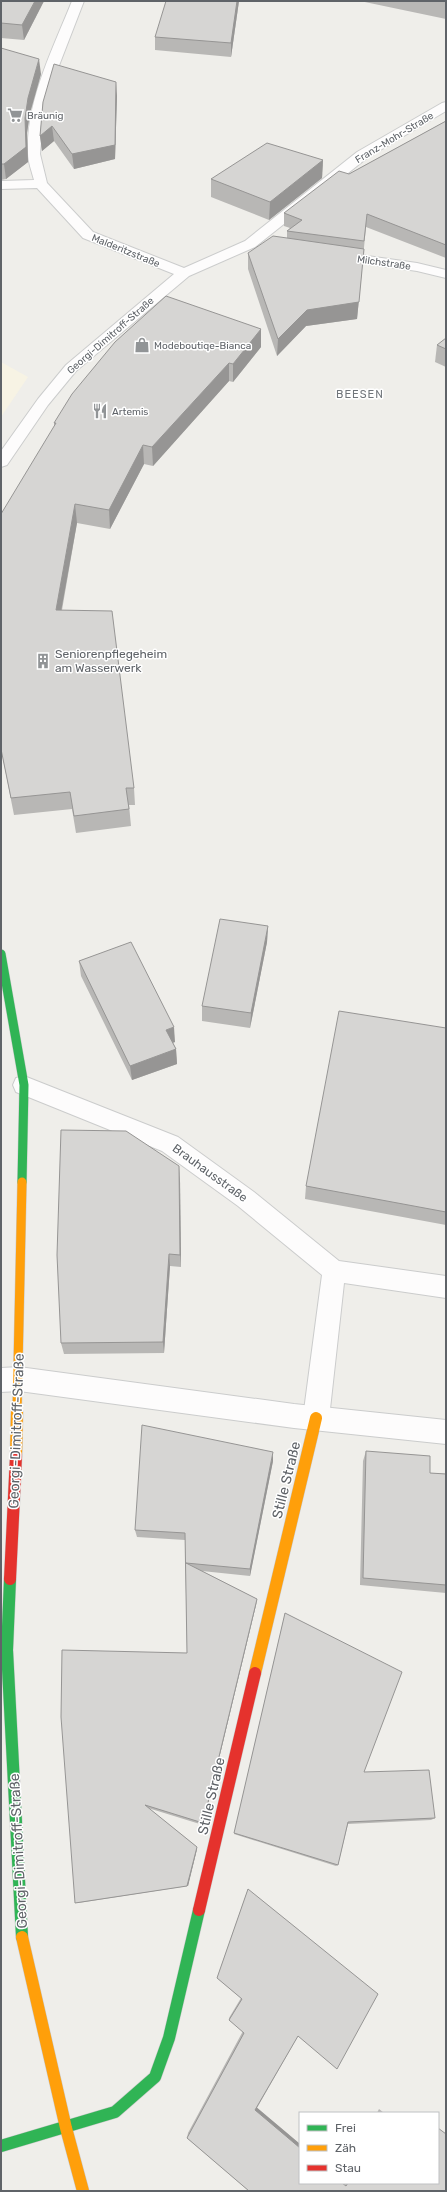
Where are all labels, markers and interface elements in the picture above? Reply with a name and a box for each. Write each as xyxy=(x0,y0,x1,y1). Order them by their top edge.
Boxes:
supermarket icon: Bräunig xyxy=(6,106,24,124)
place label: Bräunig xyxy=(27,110,63,122)
street label: Franz-Mohr-Straße xyxy=(353,110,436,166)
street label: Malderitzstraße xyxy=(90,232,162,270)
street label: Milchstraße xyxy=(356,253,412,273)
street label: Georgi-Dimitroff-Straße xyxy=(65,295,157,377)
shop icon: Modeboutiqe-Bianca xyxy=(133,336,151,354)
place label: Modeboutiqe-Bianca xyxy=(154,340,251,352)
district label: BEESEN xyxy=(336,388,384,401)
restaurant icon: Artemis xyxy=(91,402,109,420)
place label: Artemis xyxy=(112,406,148,418)
place label: Seniorenpflegeheim am Wasserwerk xyxy=(55,647,167,675)
building icon: Seniorenpflegeheim am Wasserwerk xyxy=(34,652,52,670)
street label: Brauhausstraße xyxy=(170,1141,250,1205)
street label: Georgi-Dimitroff-Straße xyxy=(5,1353,28,1509)
street label: Stille Straße xyxy=(269,1440,304,1520)
street label: Stille Straße xyxy=(194,1756,229,1836)
street label: Georgi-Dimitroff-Straße xyxy=(6,1773,31,1929)
legend xyxy=(299,2112,439,2184)
text: Frei xyxy=(335,2121,356,2135)
text: Zäh xyxy=(335,2141,356,2155)
text: Stau xyxy=(335,2161,361,2175)

